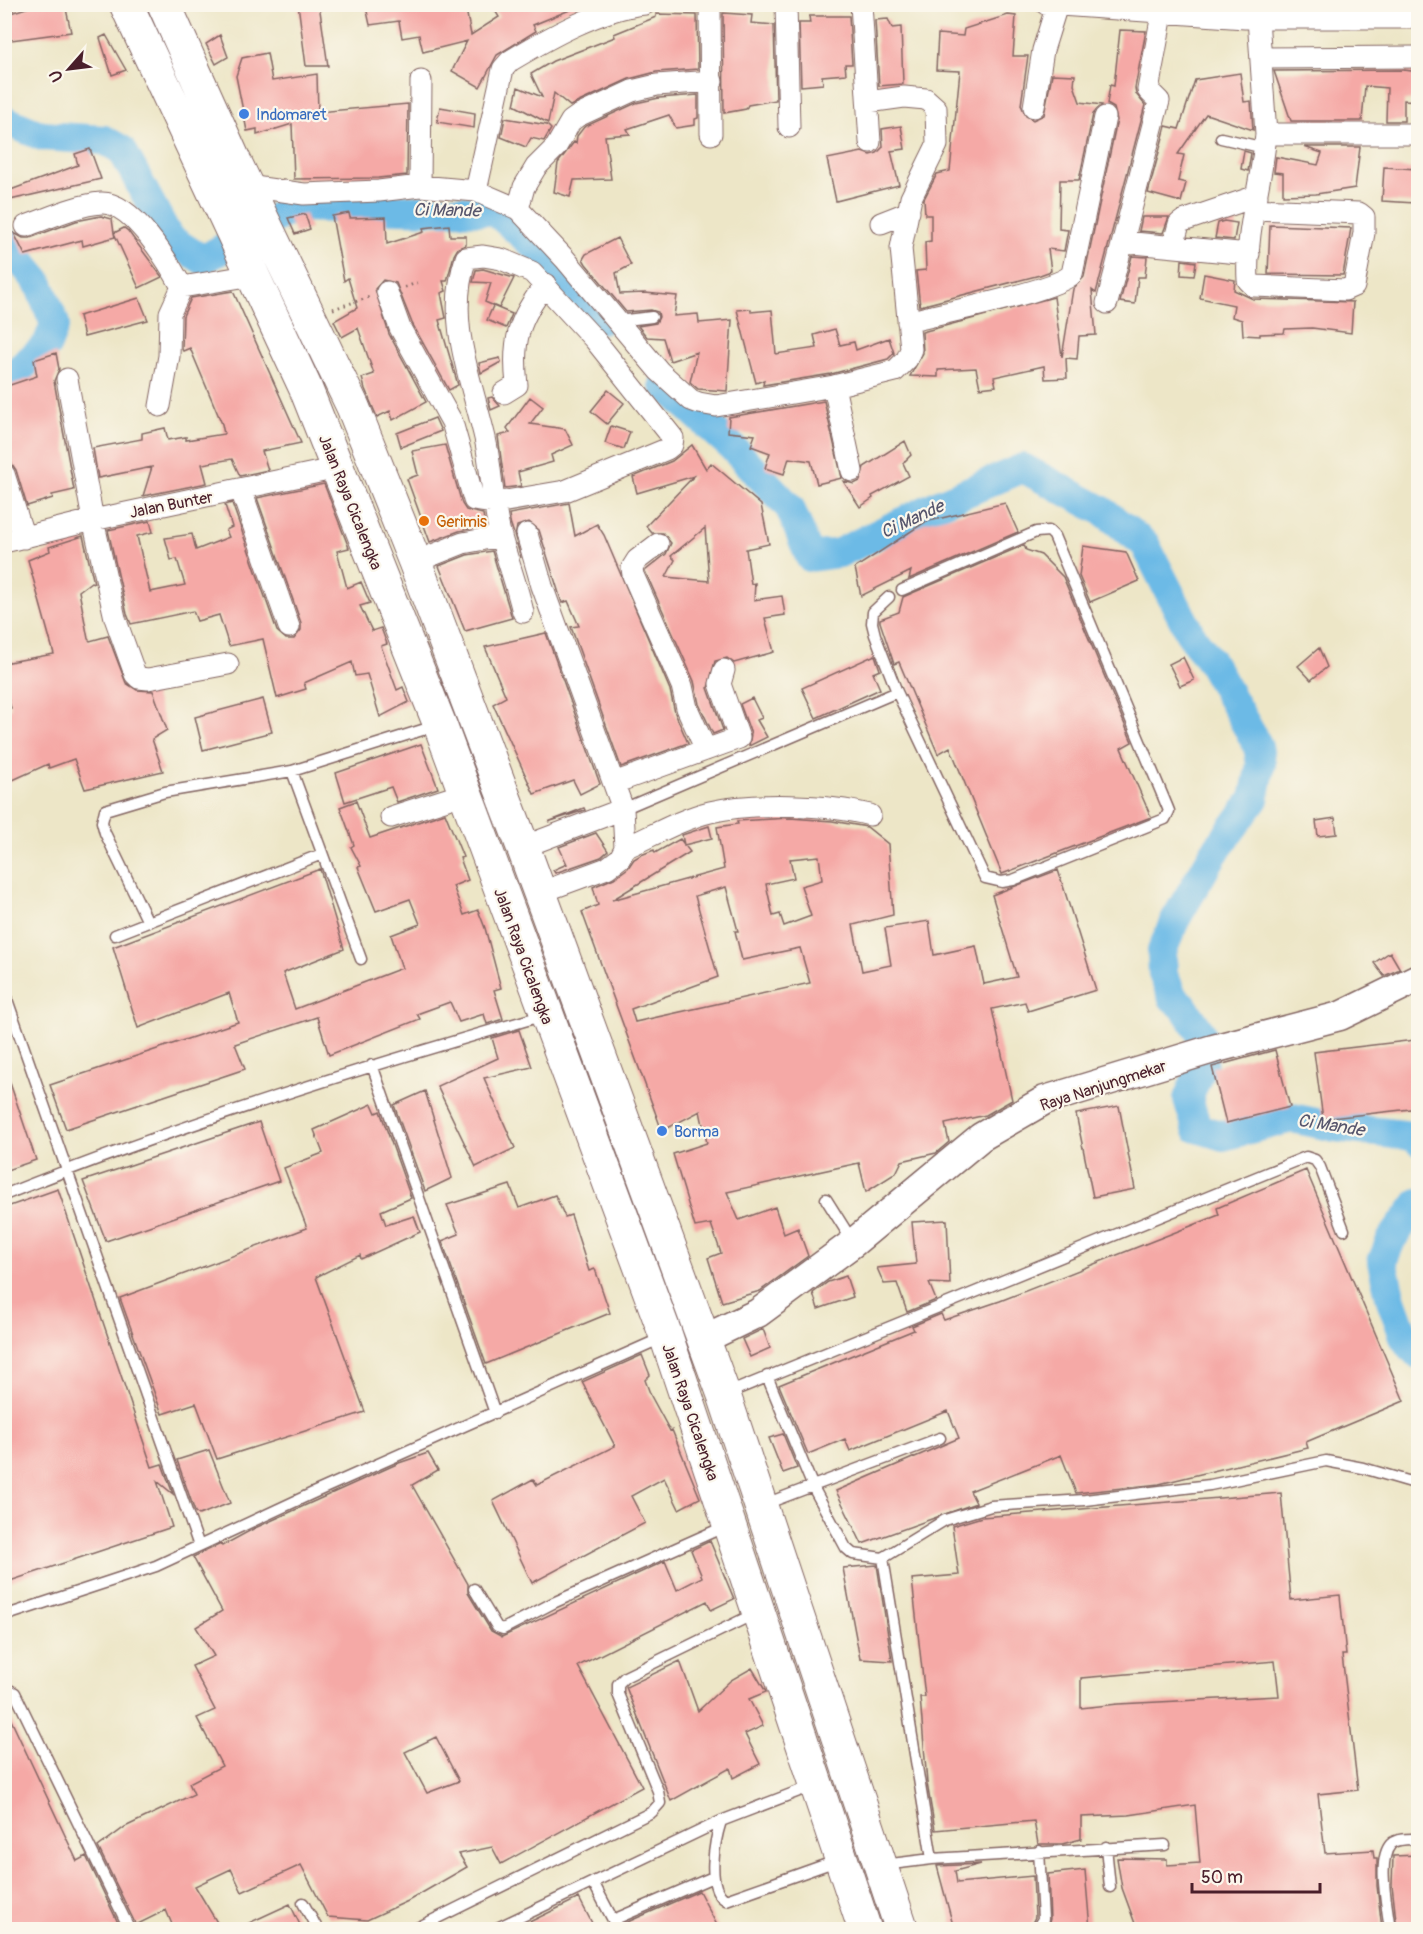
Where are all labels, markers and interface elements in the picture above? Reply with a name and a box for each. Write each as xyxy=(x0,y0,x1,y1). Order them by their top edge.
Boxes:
north arrow xyxy=(39,39,99,99)
text: U xyxy=(45,66,68,85)
place label: Indomaret xyxy=(256,105,327,125)
marker: Indomaret xyxy=(237,107,251,121)
water label: Ci Mande xyxy=(413,198,483,223)
street label: Jalan Raya Cicalengka xyxy=(314,432,386,573)
street label: Jalan Bunter xyxy=(128,487,215,523)
water label: Ci Mande xyxy=(877,494,949,544)
place label: Gerimis xyxy=(436,512,487,532)
marker: Gerimis xyxy=(417,514,431,528)
street label: Jalan Raya Cicalengka xyxy=(489,885,557,1027)
street label: Raya Nanjungmekar xyxy=(1038,1056,1169,1116)
water label: Ci Mande xyxy=(1296,1109,1368,1142)
place label: Borma xyxy=(674,1122,719,1142)
marker: Borma xyxy=(655,1124,669,1138)
street label: Jalan Raya Cicalengka xyxy=(657,1341,723,1484)
scale bar xyxy=(1192,1856,1320,1894)
text: 50 m xyxy=(1201,1866,1243,1889)

